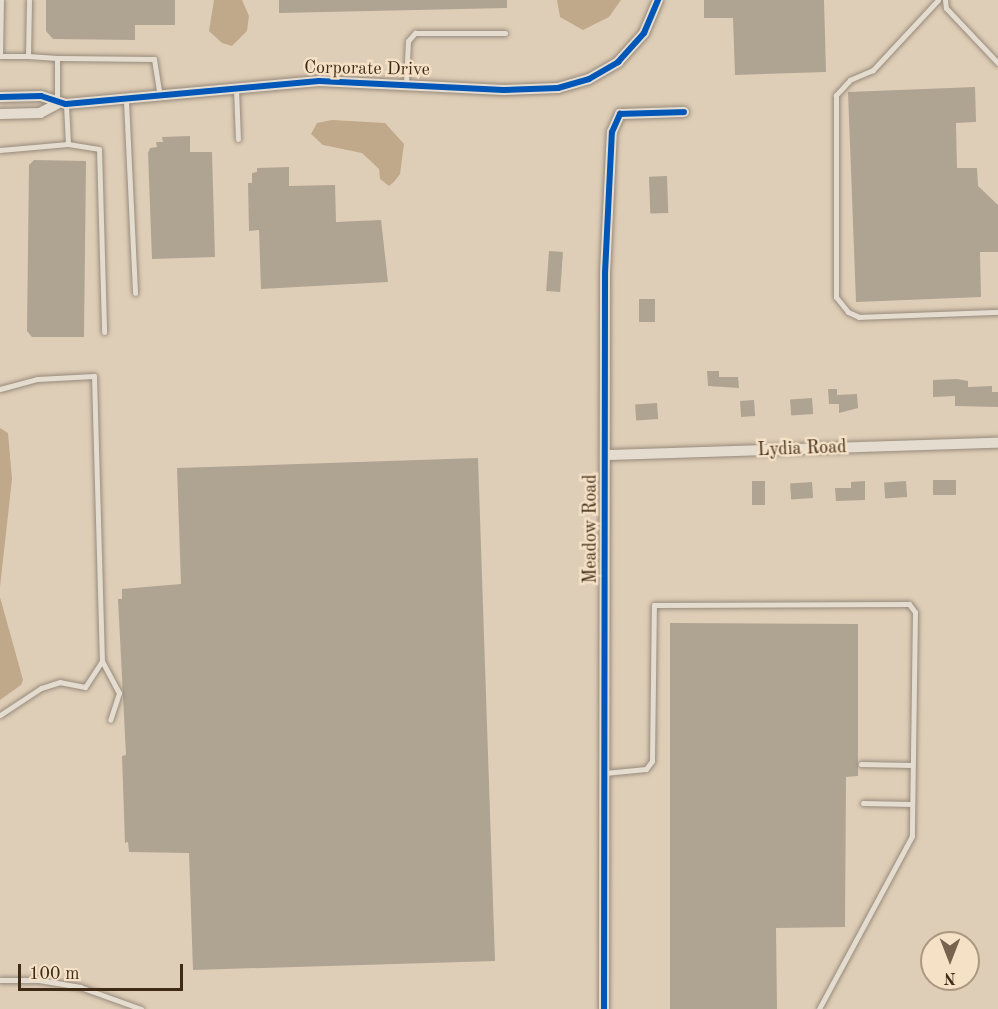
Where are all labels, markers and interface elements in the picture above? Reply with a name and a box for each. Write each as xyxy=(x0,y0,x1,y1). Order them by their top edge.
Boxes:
street label: Corporate Drive xyxy=(304,57,430,81)
street label: Lydia Road xyxy=(757,437,847,461)
street label: Meadow Road xyxy=(580,474,602,584)
north arrow xyxy=(920,931,980,991)
scale bar xyxy=(21,952,186,990)
text: 100 m xyxy=(29,965,80,983)
text: N xyxy=(944,969,956,985)

